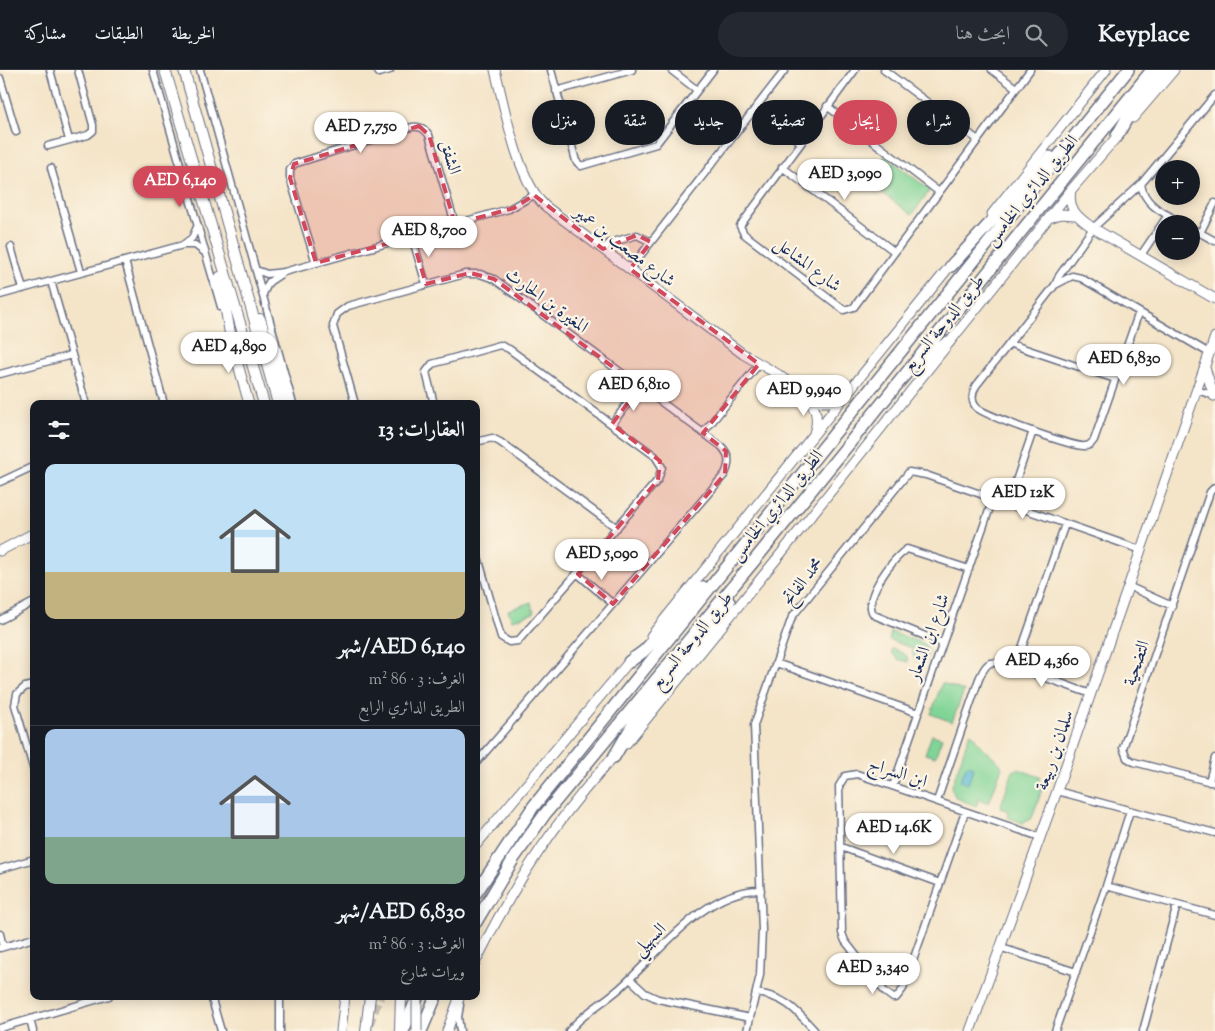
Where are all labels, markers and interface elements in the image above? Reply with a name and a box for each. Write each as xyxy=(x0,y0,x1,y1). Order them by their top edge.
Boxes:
search box xyxy=(718,12,1068,57)
text: Keyplace xyxy=(1098,18,1190,52)
text: ابحث هنا xyxy=(956,21,1010,48)
icon: search xyxy=(1022,21,1050,49)
text: مشاركة xyxy=(25,22,66,48)
text: الطبقات xyxy=(94,22,143,48)
text: الخريطة xyxy=(171,22,215,48)
chip: منزل xyxy=(532,100,595,145)
chip: شقة xyxy=(605,100,665,145)
chip: جديد xyxy=(675,100,742,145)
chip: تصفية xyxy=(752,100,823,145)
chip: إيجار xyxy=(833,100,897,145)
chip: شراء xyxy=(907,100,970,145)
pin: AED 7,750 xyxy=(304,112,418,154)
text: AED 7,750 xyxy=(325,116,397,139)
street label: الطريق الدائري الخامس xyxy=(979,130,1086,253)
street label: الشفق xyxy=(432,137,466,178)
pin: AED 3,090 xyxy=(788,158,902,201)
map controls xyxy=(1155,160,1200,260)
button: + xyxy=(1155,160,1200,205)
text: AED 3,090 xyxy=(808,163,882,186)
pin: AED 6,140 xyxy=(123,166,237,208)
text: AED 6,140 xyxy=(144,170,216,193)
street label: شارع مصعب بن عمير xyxy=(566,200,680,294)
button: − xyxy=(1155,215,1200,260)
pin: AED 8,700 xyxy=(372,216,486,258)
text: AED 8,700 xyxy=(391,220,467,243)
street label: شارع المشاعل xyxy=(768,232,846,300)
street label: المغيرة بن الحارث xyxy=(499,262,593,341)
street label: طريق الدوحة السريع xyxy=(897,270,993,379)
pin: AED 4,890 xyxy=(172,332,286,374)
text: AED 4,890 xyxy=(191,336,267,359)
pin: AED 6,830 xyxy=(1067,344,1181,386)
text: AED 6,830 xyxy=(1087,348,1161,371)
pin: AED 6,810 xyxy=(577,370,691,412)
text: AED 6,810 xyxy=(598,374,670,397)
pin: AED 9,940 xyxy=(747,374,861,417)
text: AED 9,940 xyxy=(767,379,841,402)
icon: filters xyxy=(45,416,73,444)
text: العقارات: 13 xyxy=(378,416,465,446)
street label: الطريق الدائري الخامس xyxy=(724,445,831,568)
pin: AED 12K xyxy=(977,478,1069,520)
text: AED 12K xyxy=(991,482,1055,505)
icon: home xyxy=(210,496,300,586)
pin: AED 5,090 xyxy=(545,538,659,581)
text: AED 5,090 xyxy=(566,543,638,566)
street label: محمد الفاتح xyxy=(776,553,832,613)
street label: طريق الدوحة السريع xyxy=(645,587,741,696)
street label: شارع ابن الشعار xyxy=(901,590,958,687)
text: AED 6,140/شهر xyxy=(337,633,465,663)
street label: التضحية xyxy=(1118,637,1158,690)
pin: AED 4,360 xyxy=(985,646,1099,688)
text: AED 4,360 xyxy=(1005,650,1079,673)
text: الغرف: 3 · 86 m² xyxy=(369,669,465,692)
text: الطريق الدائري الرابع xyxy=(358,697,465,720)
street label: سلمان بن ربيعة xyxy=(1030,707,1082,794)
street label: ابن السراج xyxy=(864,752,930,797)
icon: home xyxy=(210,762,300,852)
pin: AED 14.6K xyxy=(837,812,951,855)
text: AED 14.6K xyxy=(856,817,932,840)
text: AED 6,830/شهر xyxy=(336,898,465,928)
street label: السهيلي xyxy=(628,918,675,965)
text: الغرف: 3 · 86 m² xyxy=(369,934,465,957)
pin: AED 3,340 xyxy=(816,952,930,995)
text: AED 3,340 xyxy=(837,957,909,980)
text: ويرات شارع xyxy=(400,962,465,985)

